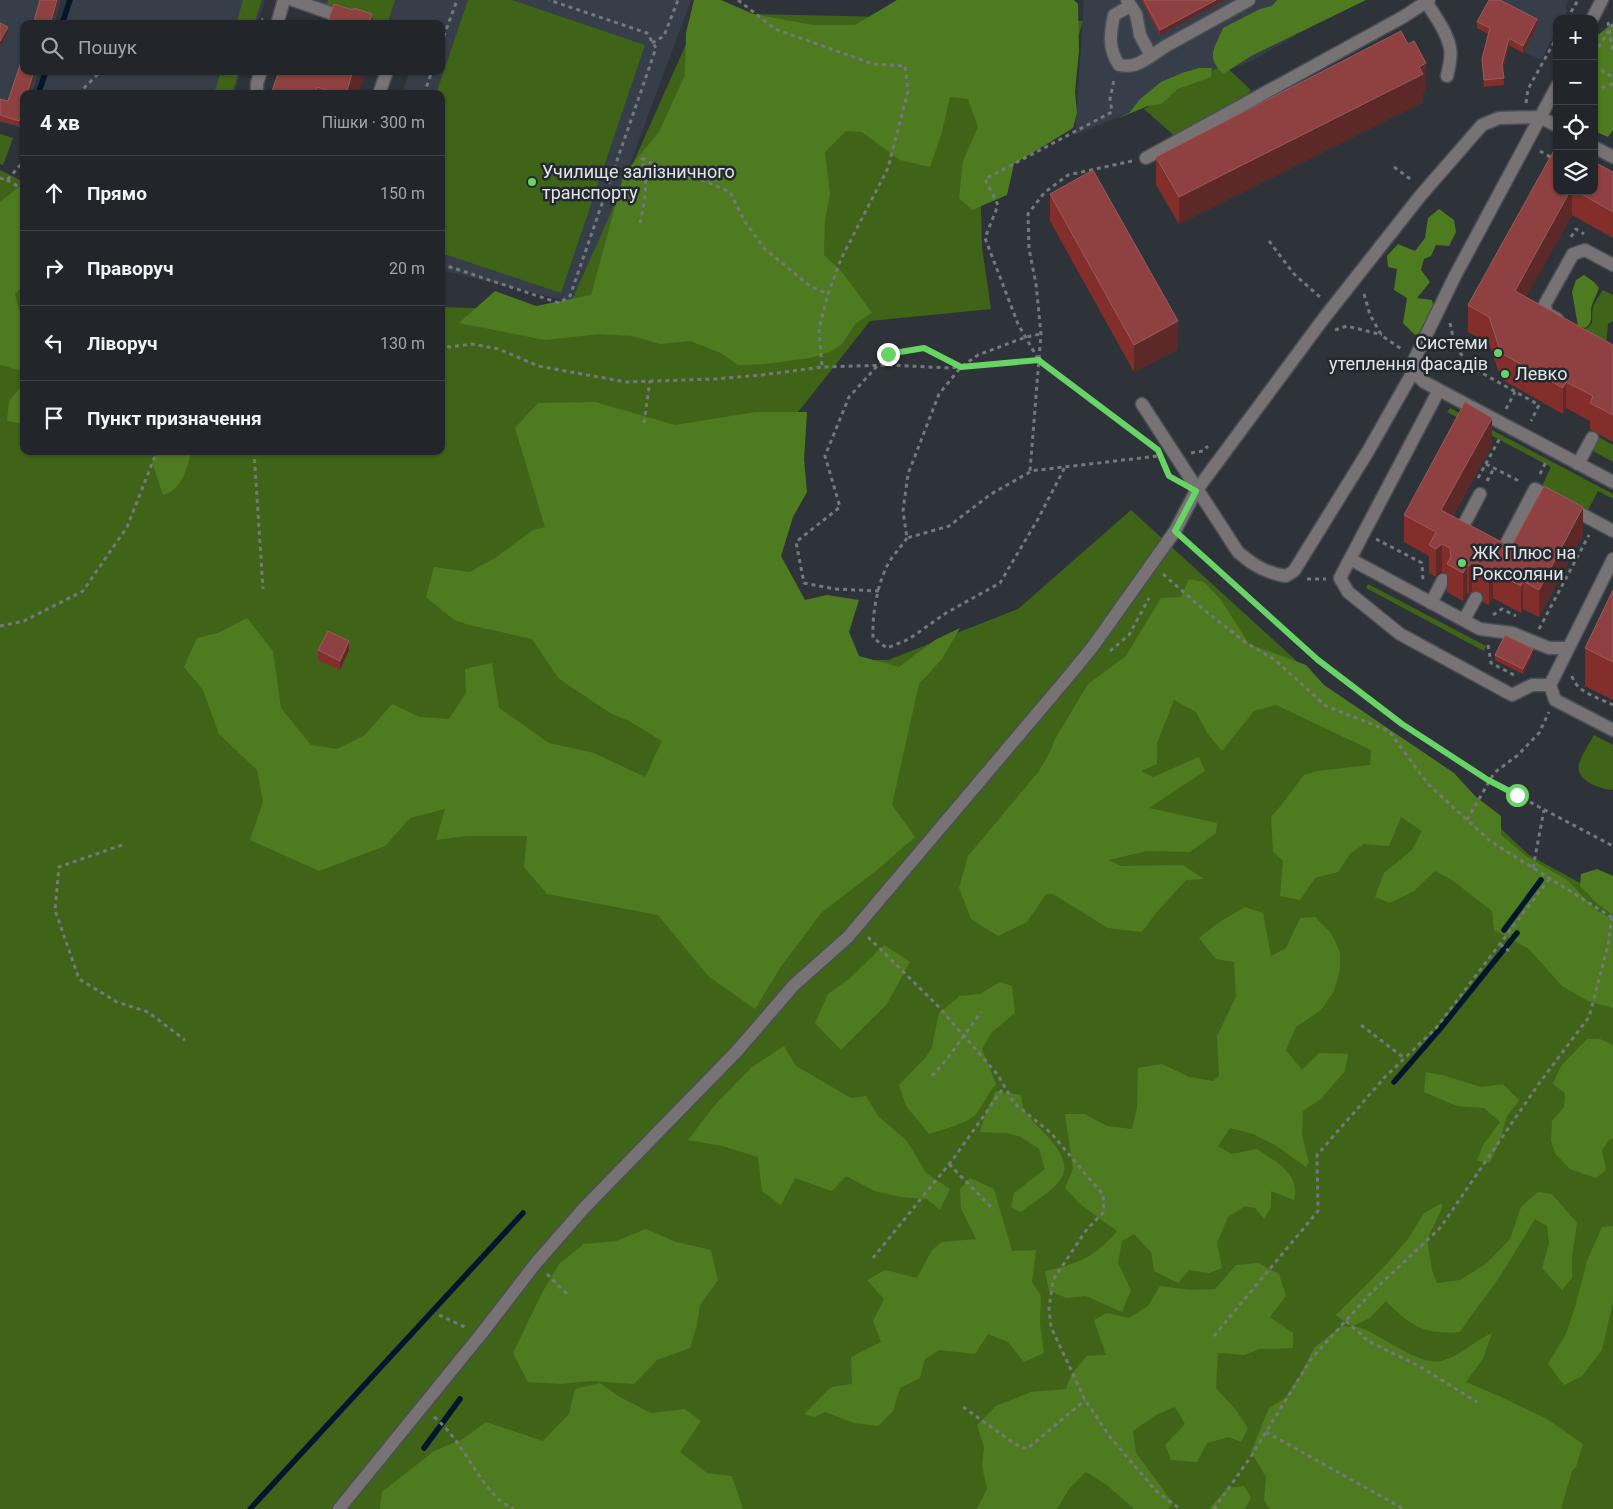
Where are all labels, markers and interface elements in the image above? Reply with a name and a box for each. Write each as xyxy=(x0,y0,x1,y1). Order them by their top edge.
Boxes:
map controls xyxy=(1553,15,1598,195)
button: + xyxy=(1553,15,1598,60)
search box xyxy=(20,20,445,75)
icon: search xyxy=(38,34,66,62)
text: Пошук xyxy=(78,36,137,59)
button: − xyxy=(1553,60,1598,105)
button: locate xyxy=(1553,105,1598,150)
text: 4 хв xyxy=(40,111,80,135)
text: Пішки · 300 m xyxy=(322,113,425,132)
button: layers xyxy=(1553,150,1598,195)
place label: Училище залізничного транспорту xyxy=(542,161,735,203)
marker: Училище залізничного транспорту xyxy=(526,176,538,188)
icon: ahead xyxy=(40,179,68,207)
text: Прямо xyxy=(87,182,147,205)
text: 150 m xyxy=(380,184,425,203)
icon: right xyxy=(40,254,68,282)
text: Праворуч xyxy=(87,257,173,280)
text: 20 m xyxy=(389,259,425,278)
icon: left xyxy=(40,329,68,357)
text: Ліворуч xyxy=(87,332,158,355)
place label: Системи утеплення фасадів xyxy=(1329,332,1488,374)
text: 130 m xyxy=(380,334,425,353)
route end xyxy=(877,343,900,366)
marker: Системи утеплення фасадів xyxy=(1492,347,1504,359)
place label: Левко xyxy=(1515,363,1567,384)
marker: Левко xyxy=(1499,368,1511,380)
icon: arrive xyxy=(40,404,68,432)
text: Пункт призначення xyxy=(87,407,262,430)
place label: ЖК Плюс на Роксоляни xyxy=(1472,542,1576,584)
marker: ЖК Плюс на Роксоляни xyxy=(1456,557,1468,569)
route start xyxy=(1506,784,1529,807)

